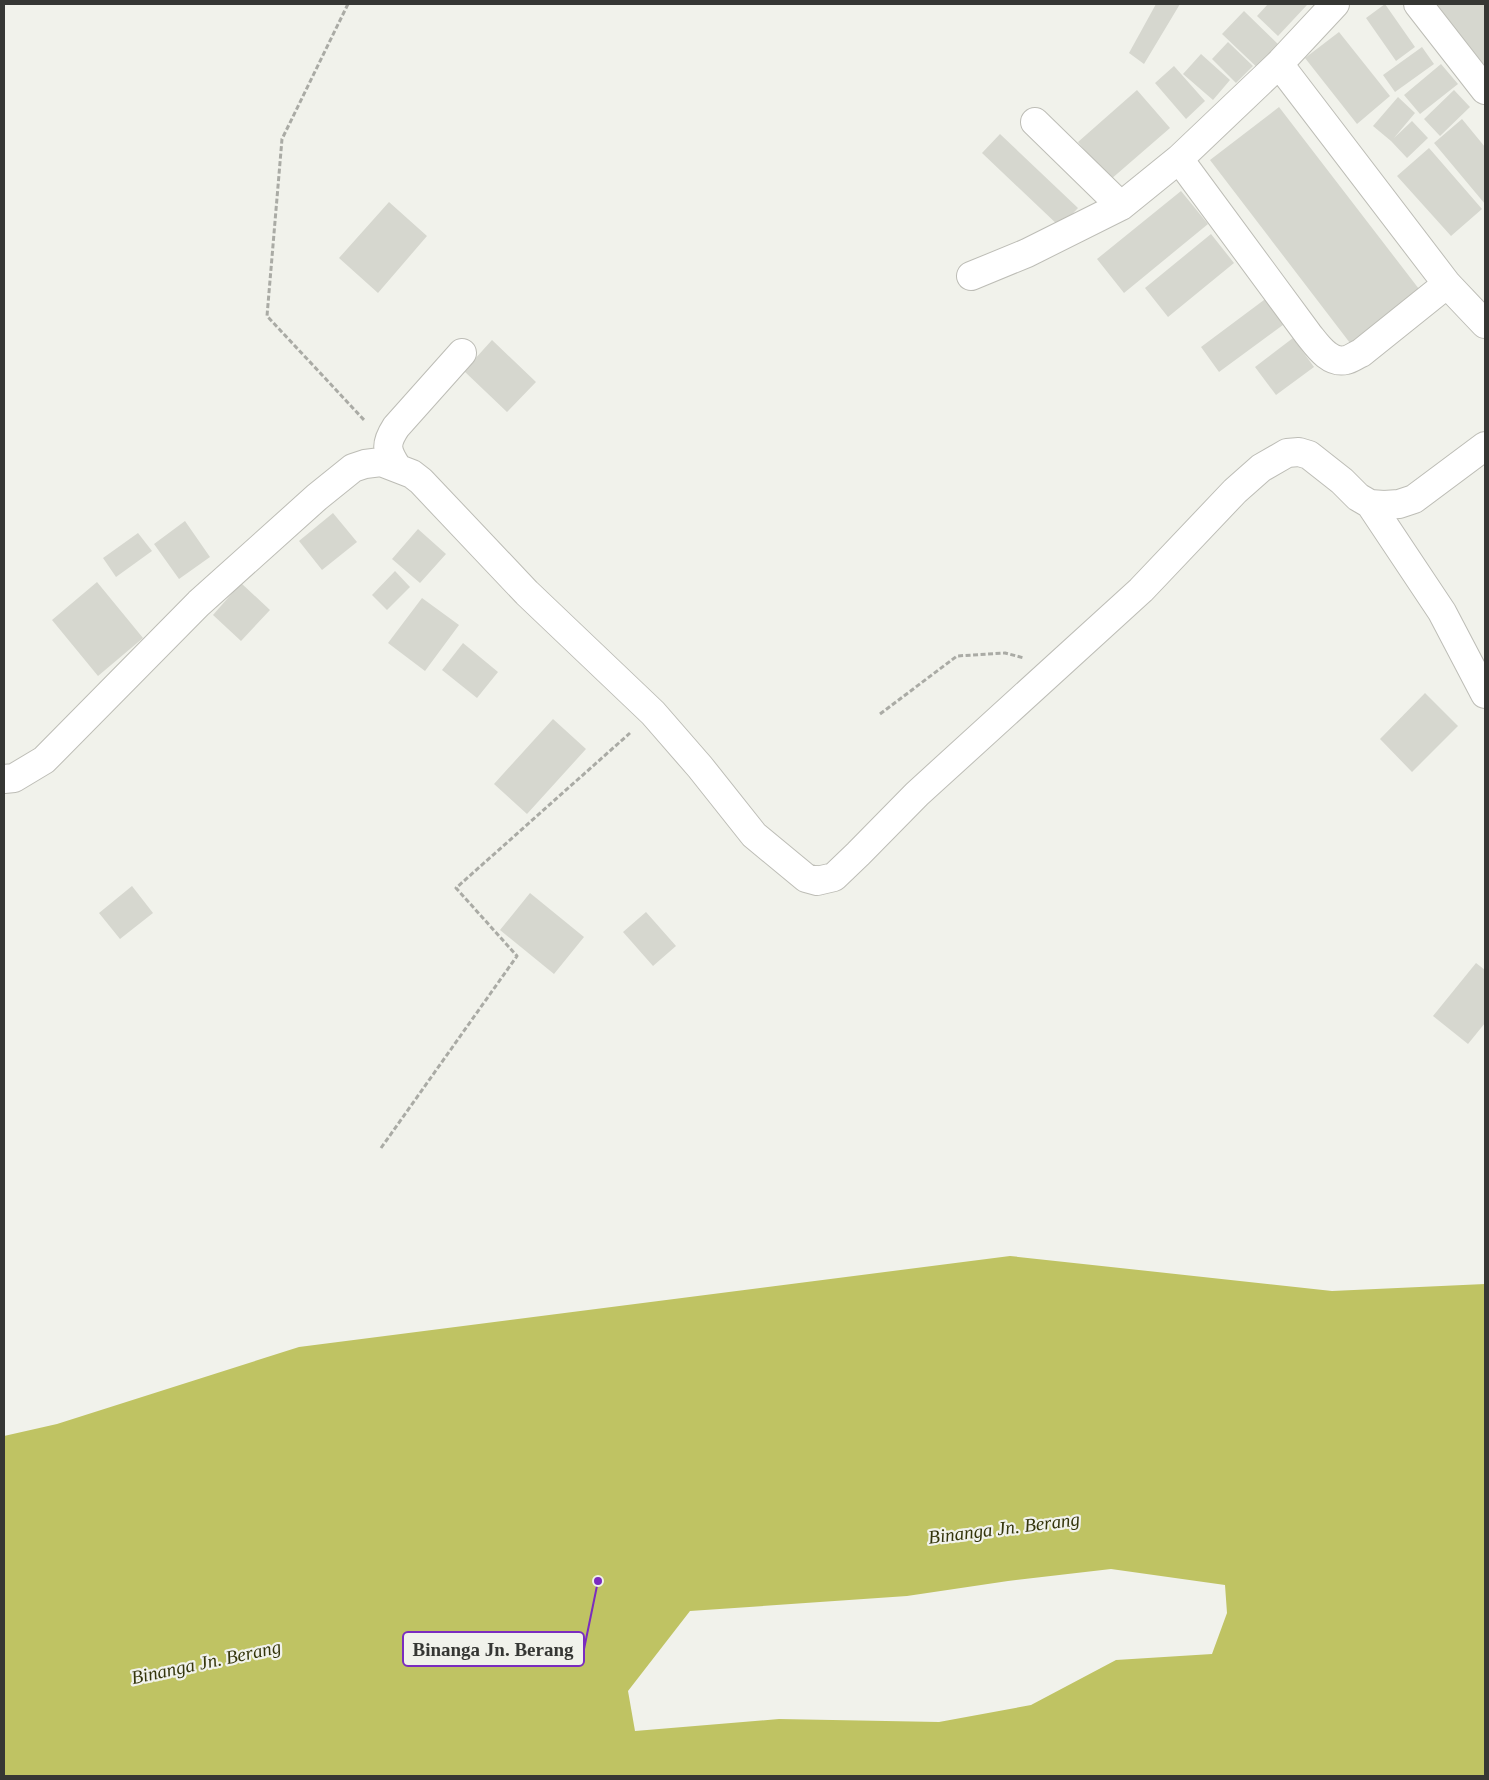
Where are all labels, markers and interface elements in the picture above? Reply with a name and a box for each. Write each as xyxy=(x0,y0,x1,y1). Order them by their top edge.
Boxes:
water label: Binanga Jn. Berang xyxy=(927,1508,1081,1548)
callout: Binanga Jn. Berang xyxy=(403,1632,584,1666)
water label: Binanga Jn. Berang xyxy=(129,1636,283,1688)
text: Binanga Jn. Berang xyxy=(412,1639,574,1660)

